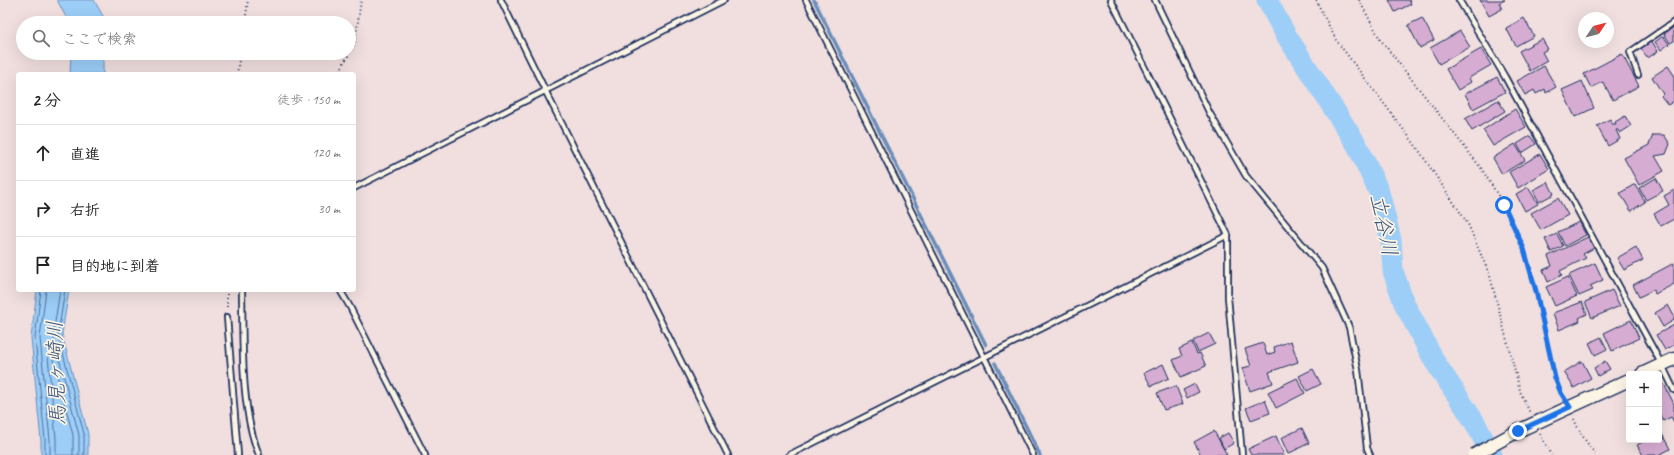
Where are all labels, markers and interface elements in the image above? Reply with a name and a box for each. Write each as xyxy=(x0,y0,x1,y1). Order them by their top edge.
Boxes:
north arrow xyxy=(1578,12,1614,48)
search box xyxy=(16,16,356,60)
icon: search xyxy=(30,27,52,49)
text: ここで検索 xyxy=(62,30,137,49)
text: 2 分 xyxy=(32,90,61,111)
text: 徒歩 · 150 m xyxy=(277,92,340,108)
icon: ahead xyxy=(32,142,54,164)
text: 直進 xyxy=(70,145,100,164)
text: 120 m xyxy=(312,145,340,161)
water label: 立谷川 xyxy=(1365,191,1403,259)
route start xyxy=(1495,196,1513,214)
icon: right xyxy=(32,198,54,220)
text: 右折 xyxy=(70,201,100,220)
text: 30 m xyxy=(318,201,340,217)
icon: arrive xyxy=(32,254,54,276)
text: 目的地に到着 xyxy=(70,257,160,276)
water label: 馬見ヶ崎川 xyxy=(41,320,71,426)
map controls xyxy=(1626,371,1662,443)
button: + xyxy=(1626,371,1662,407)
button: − xyxy=(1626,407,1662,443)
route end xyxy=(1509,422,1527,440)

